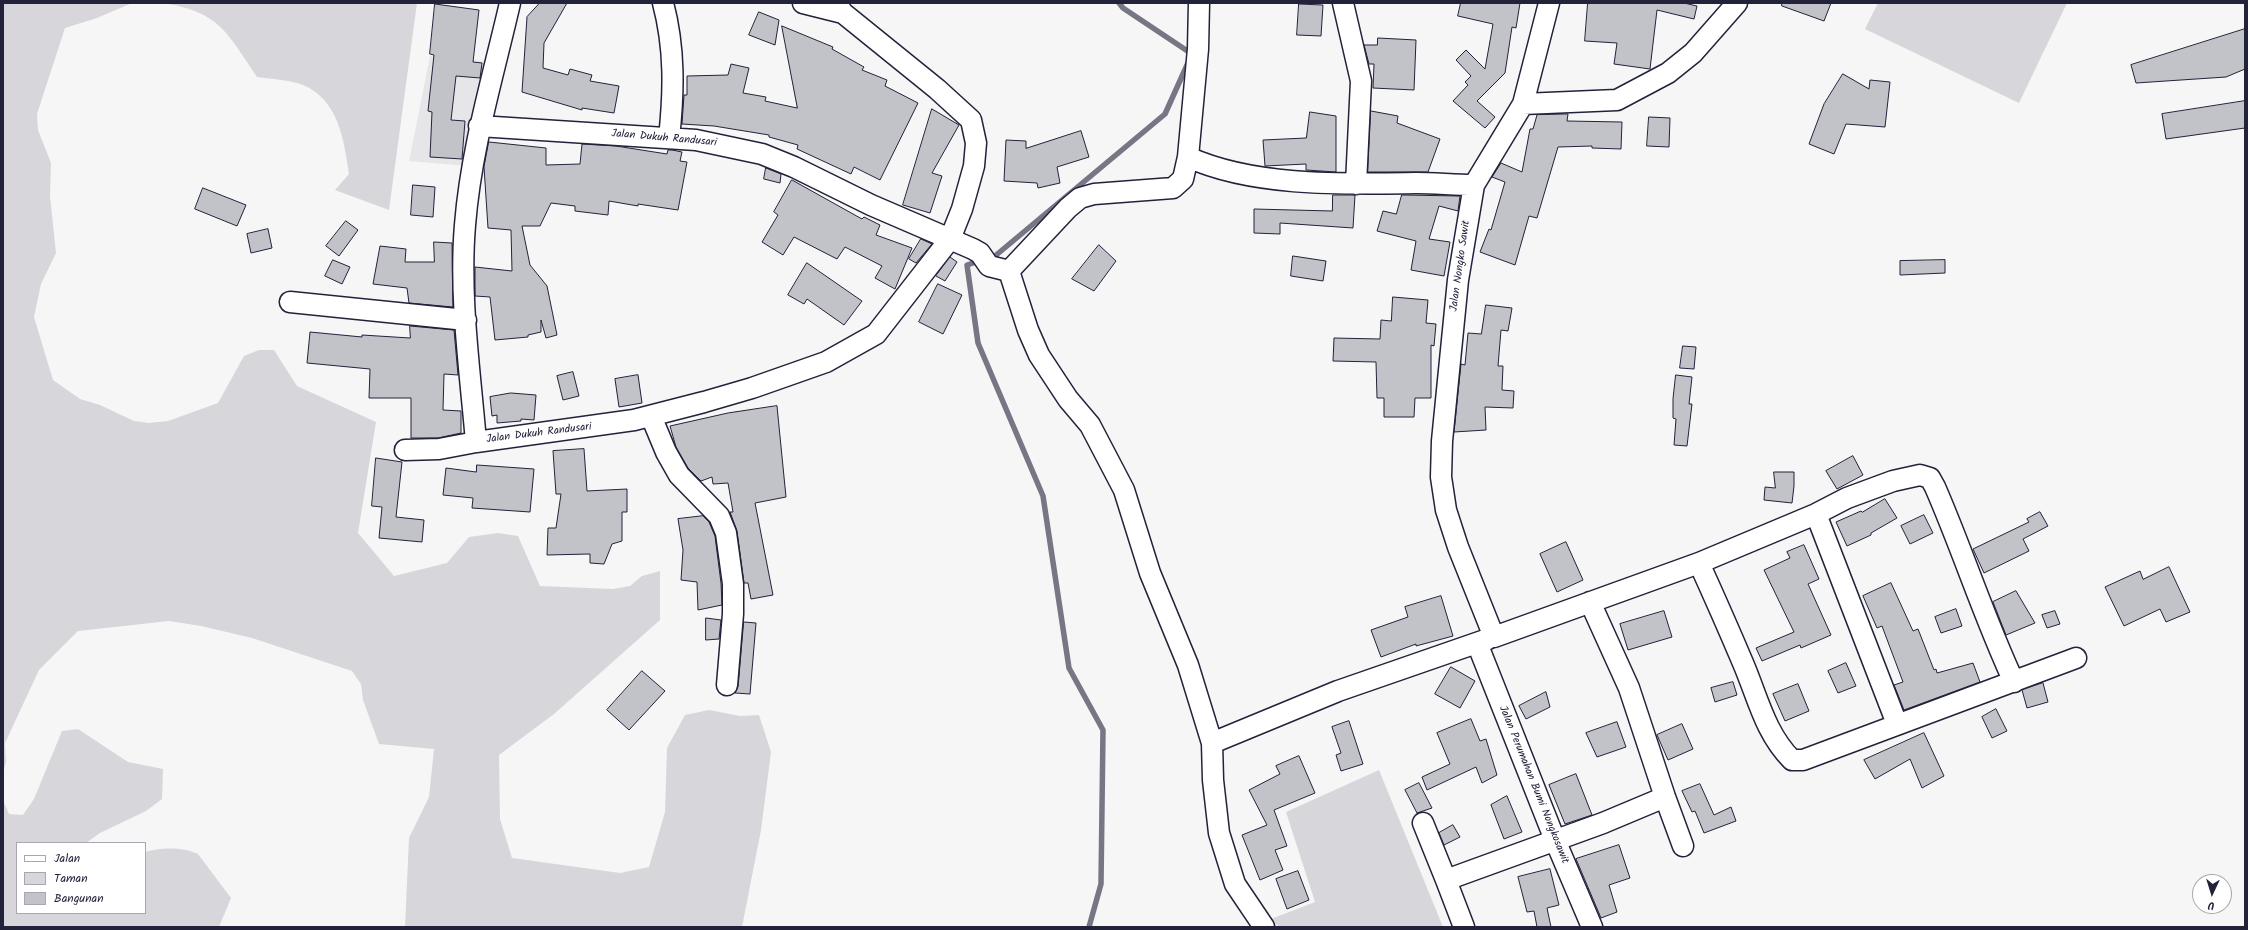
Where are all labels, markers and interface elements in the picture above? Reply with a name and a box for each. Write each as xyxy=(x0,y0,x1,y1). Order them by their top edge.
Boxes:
street label: Jalan Dukuh Randusari xyxy=(611,128,717,150)
street label: Jalan Nongko Sawit xyxy=(1448,220,1474,312)
street label: Jalan Dukuh Randusari xyxy=(486,421,592,447)
street label: Jalan Perumahan Bumi Nongkosawit xyxy=(1495,704,1571,866)
legend xyxy=(16,842,146,914)
text: Jalan xyxy=(54,849,80,868)
text: Taman xyxy=(54,869,88,888)
north arrow xyxy=(2192,874,2232,914)
text: Bangunan xyxy=(54,889,104,908)
text: U xyxy=(2207,896,2215,914)

